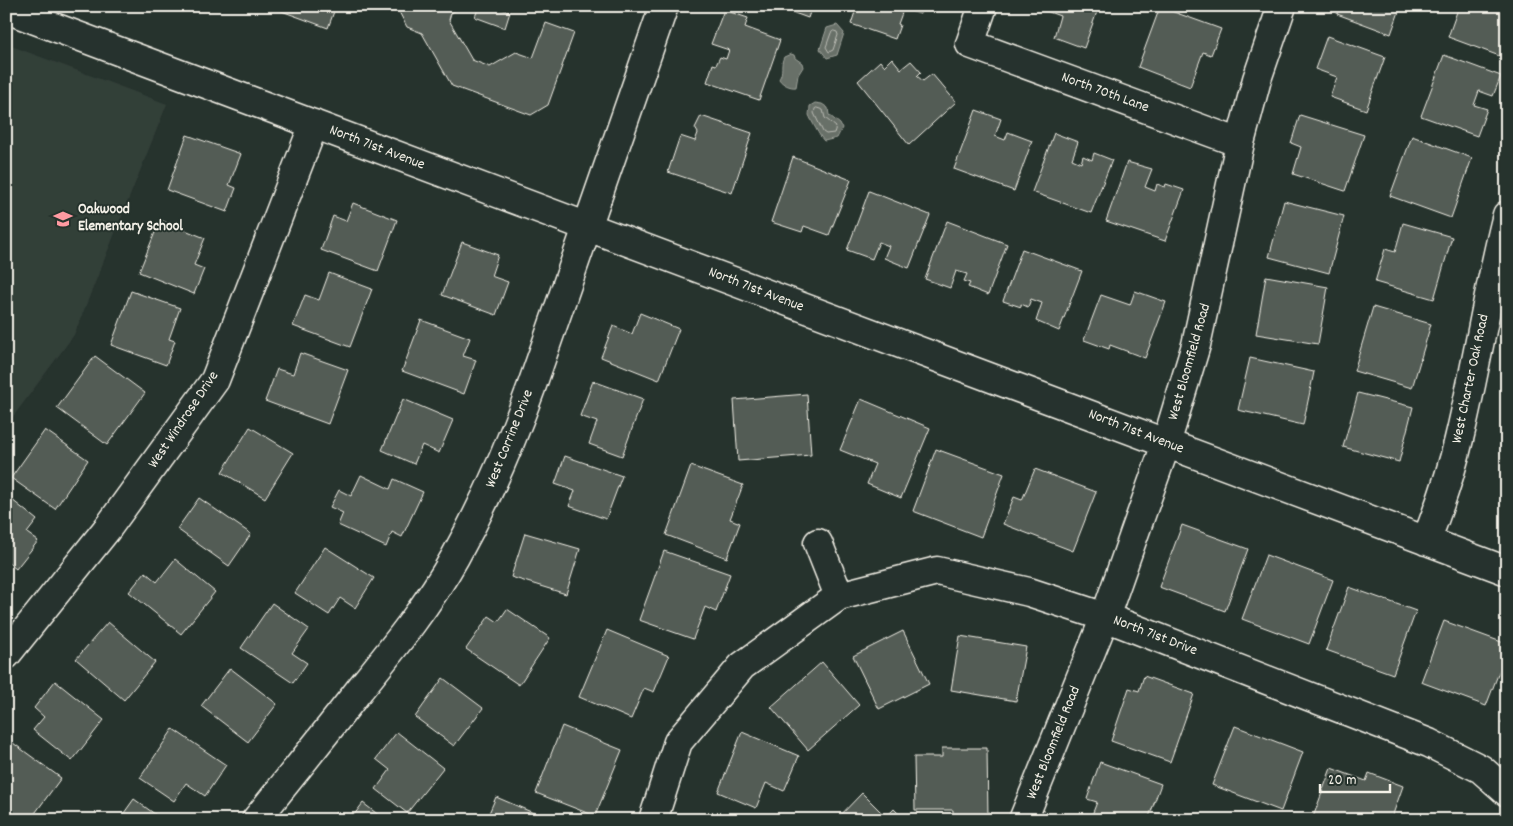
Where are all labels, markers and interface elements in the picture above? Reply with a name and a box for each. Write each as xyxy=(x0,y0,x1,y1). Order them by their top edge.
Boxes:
street label: North 70th Lane xyxy=(1058,67,1152,119)
street label: North 71st Avenue xyxy=(326,120,428,176)
place label: Oakwood Elementary School xyxy=(78,199,183,238)
school or university icon: Oakwood Elementary School xyxy=(52,208,74,230)
street label: North 71st Avenue xyxy=(705,262,807,318)
street label: West Bloomfield Road xyxy=(1163,301,1217,423)
street label: West Charter Oak Road xyxy=(1447,312,1495,446)
street label: West Windrose Drive xyxy=(143,367,225,473)
street label: West Corrine Drive xyxy=(480,386,540,491)
street label: North 71st Avenue xyxy=(1085,404,1187,460)
street label: North 71st Drive xyxy=(1110,610,1201,662)
street label: West Bloomfield Road xyxy=(1021,683,1087,803)
scale bar xyxy=(1320,761,1390,793)
text: 20 m xyxy=(1328,770,1356,792)

